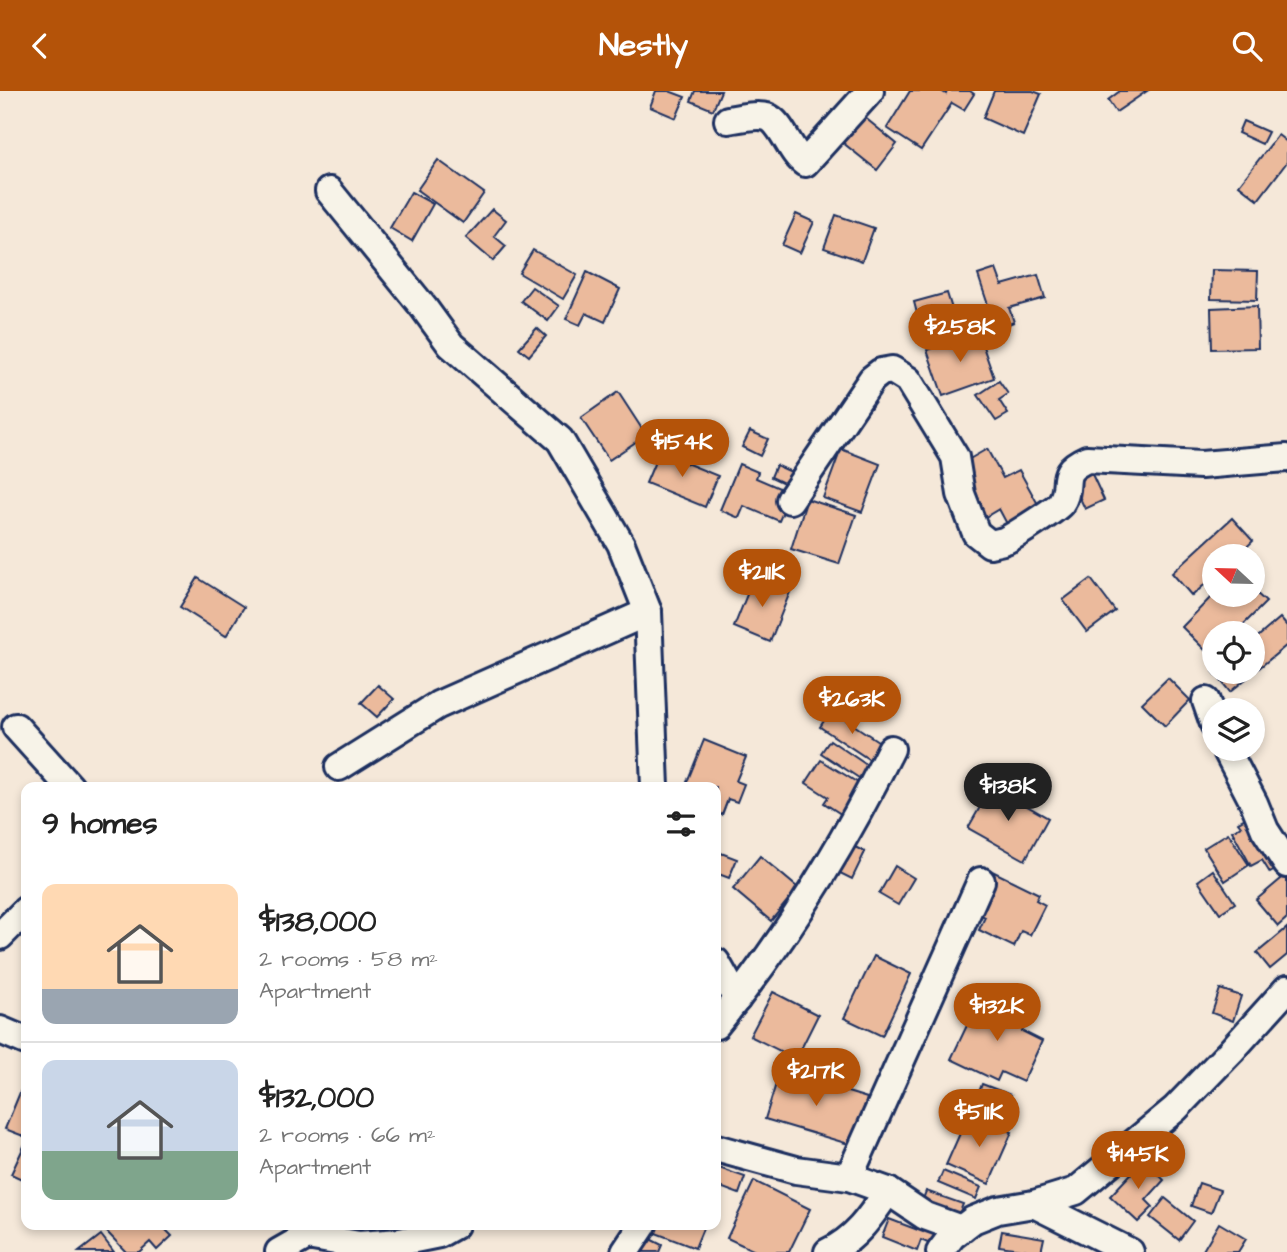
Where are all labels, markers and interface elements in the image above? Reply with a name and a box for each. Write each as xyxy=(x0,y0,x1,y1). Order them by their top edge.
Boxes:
text: Nestly xyxy=(599,23,688,68)
icon: back xyxy=(21,27,59,65)
icon: search xyxy=(1228,27,1266,65)
pin: $258K xyxy=(911,305,1009,364)
text: $258K xyxy=(924,311,996,343)
pin: $154K xyxy=(633,419,731,479)
text: $154K xyxy=(651,426,713,458)
north arrow xyxy=(1202,544,1265,607)
map controls xyxy=(1202,544,1265,761)
pin: $211K xyxy=(713,549,811,609)
text: $211K xyxy=(739,556,785,588)
button: locate xyxy=(1202,621,1265,684)
pin: $263K xyxy=(803,677,901,736)
text: $263K xyxy=(819,683,885,715)
button: layers xyxy=(1202,698,1265,761)
pin: $138K xyxy=(959,763,1057,823)
text: $138K xyxy=(980,770,1036,802)
text: 9 homes xyxy=(42,803,157,845)
icon: filters xyxy=(662,805,700,843)
text: $138,000 xyxy=(259,901,376,943)
icon: home xyxy=(98,912,182,996)
text: 2 rooms · 58 m² xyxy=(259,943,438,975)
text: Apartment xyxy=(259,975,371,1007)
pin: $132K xyxy=(948,983,1046,1043)
text: $132K xyxy=(970,990,1024,1022)
pin: $217K xyxy=(767,1049,865,1108)
text: $217K xyxy=(788,1055,844,1087)
text: $132,000 xyxy=(259,1077,374,1119)
icon: home xyxy=(98,1088,182,1172)
pin: $511K xyxy=(930,1089,1028,1149)
text: $511K xyxy=(955,1096,1003,1128)
text: 2 rooms · 66 m² xyxy=(259,1119,436,1151)
pin: $145K xyxy=(1089,1131,1187,1191)
text: $145K xyxy=(1107,1138,1169,1170)
text: Apartment xyxy=(259,1151,371,1183)

